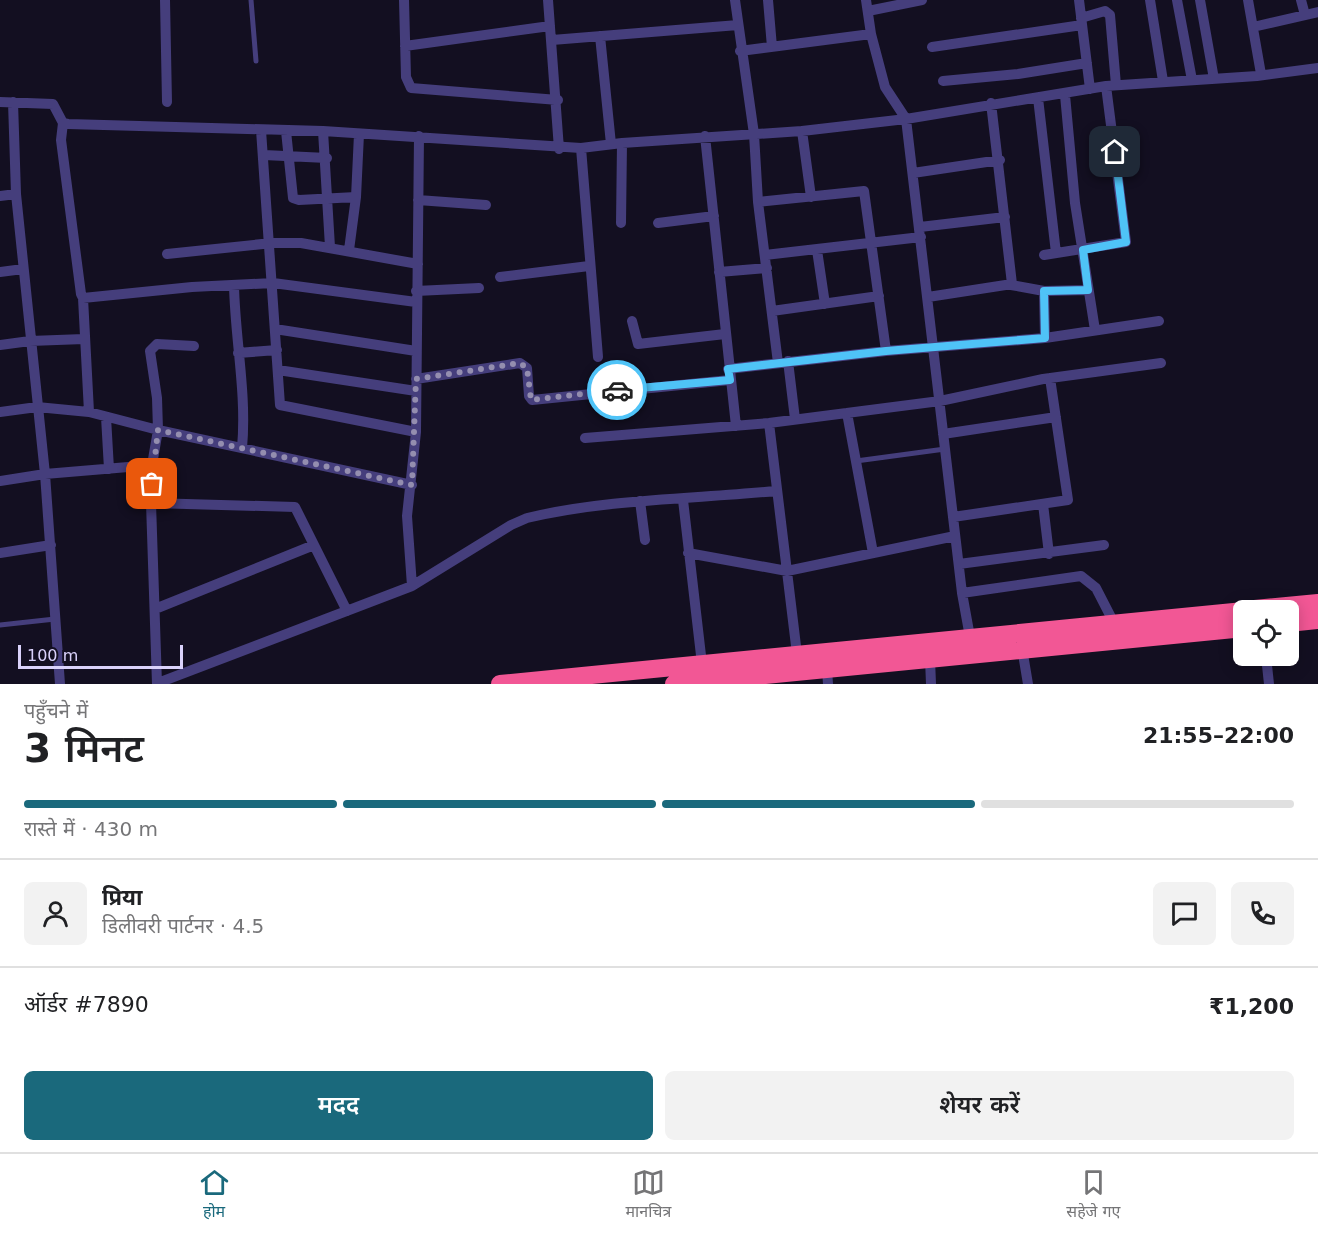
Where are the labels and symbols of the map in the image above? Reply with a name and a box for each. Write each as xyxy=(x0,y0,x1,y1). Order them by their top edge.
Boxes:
pin xyxy=(1089,126,1140,177)
courier xyxy=(587,360,647,420)
pin xyxy=(126,458,177,509)
scale bar xyxy=(18,642,183,670)

